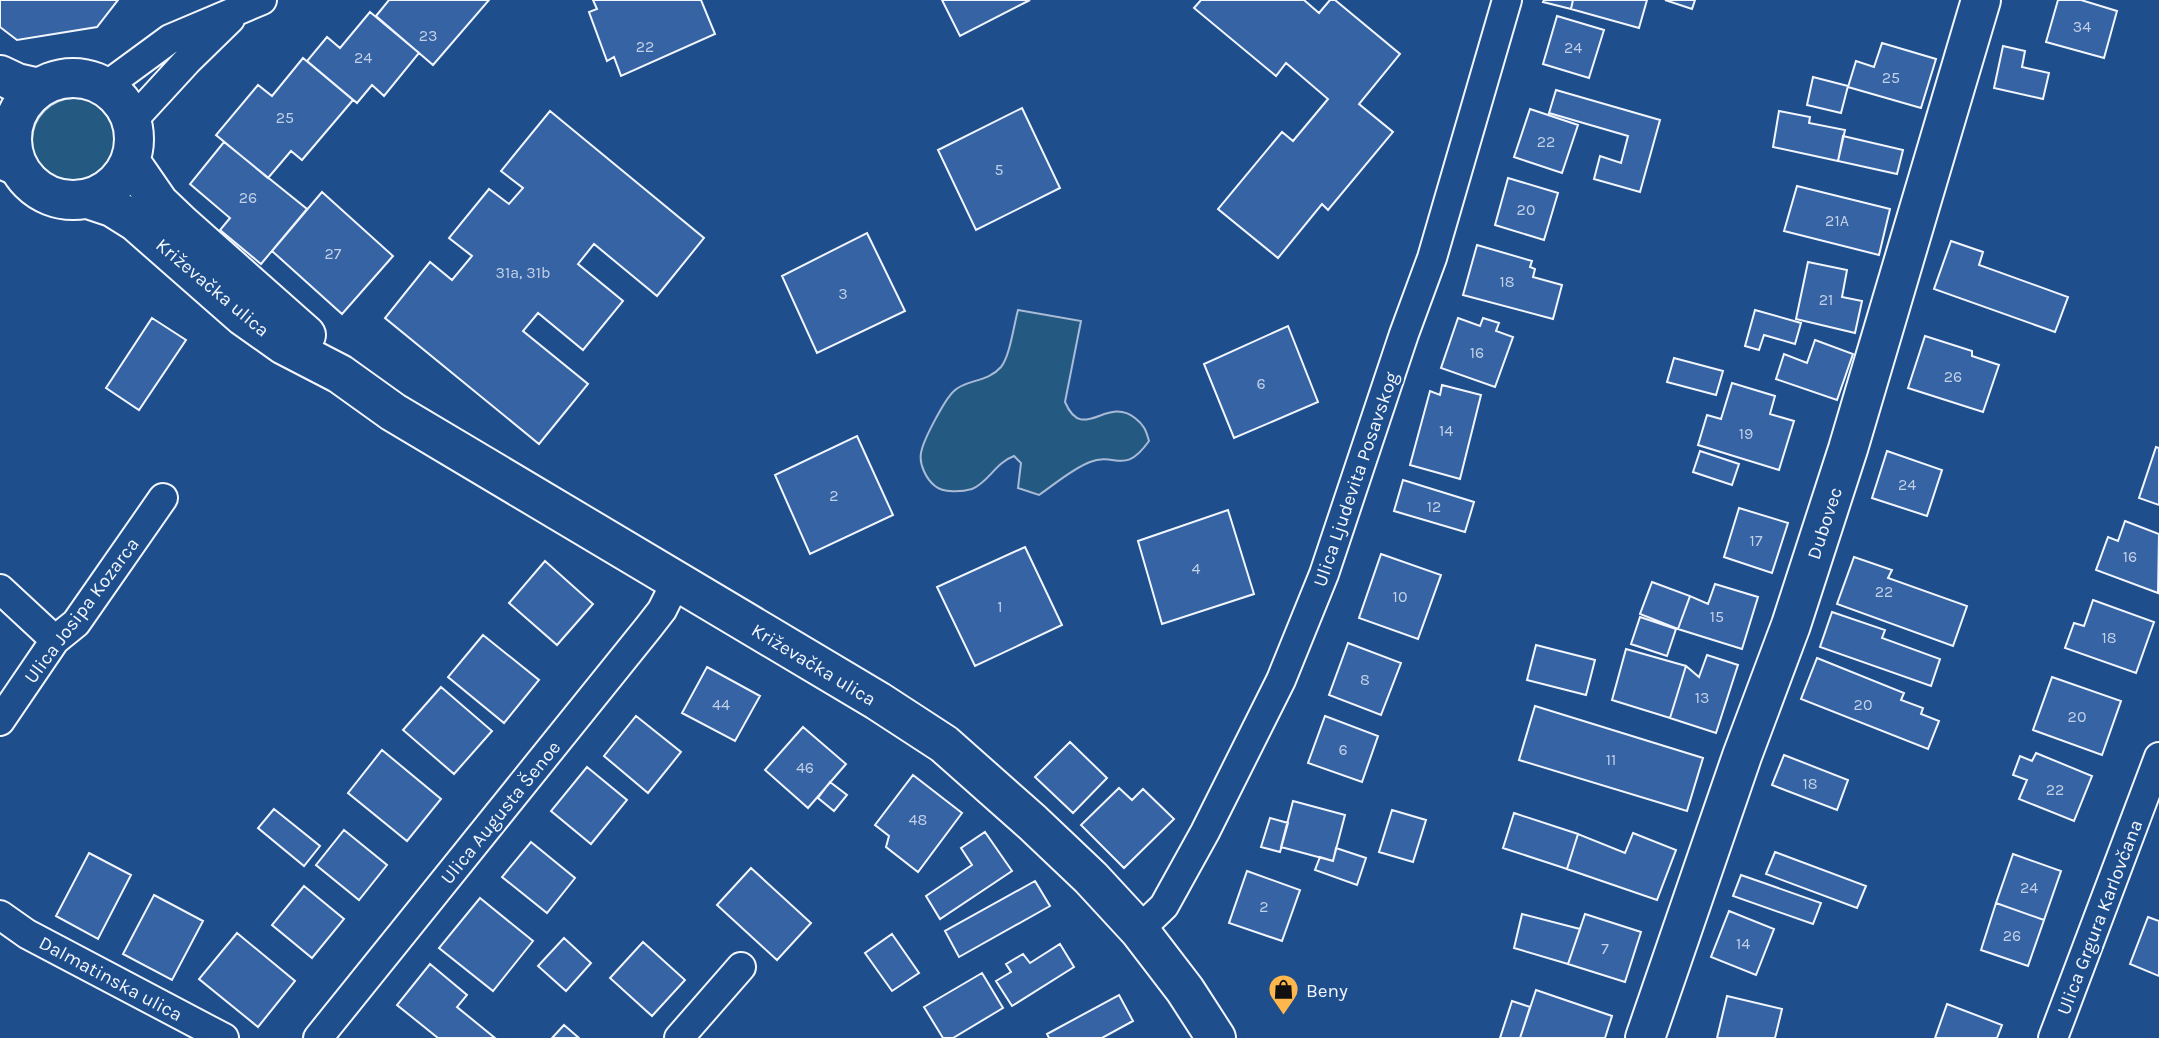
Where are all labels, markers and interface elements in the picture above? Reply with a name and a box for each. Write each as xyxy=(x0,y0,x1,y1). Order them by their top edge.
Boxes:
house number: 34 xyxy=(2073,17,2091,36)
house number: 23 xyxy=(419,26,437,45)
house number: 22 xyxy=(636,37,654,56)
house number: 24 xyxy=(1564,38,1582,57)
house number: 24 xyxy=(354,48,372,67)
house number: 25 xyxy=(1882,68,1900,87)
house number: 25 xyxy=(276,108,294,127)
house number: 22 xyxy=(1537,132,1555,151)
house number: 5 xyxy=(994,160,1004,179)
house number: 26 xyxy=(239,188,257,207)
house number: 20 xyxy=(1517,200,1535,219)
house number: 21A xyxy=(1825,211,1849,230)
street label: Križevačka ulica xyxy=(151,234,273,342)
house number: 27 xyxy=(325,244,342,263)
house number: 31a, 31b xyxy=(496,263,550,282)
house number: 18 xyxy=(1499,272,1515,291)
house number: 3 xyxy=(838,284,848,303)
house number: 21 xyxy=(1819,290,1833,309)
house number: 16 xyxy=(1470,343,1484,362)
house number: 26 xyxy=(1944,367,1962,386)
street label: Ulica Ljudevita Posavskog xyxy=(1309,369,1403,590)
house number: 6 xyxy=(1256,374,1266,393)
house number: 14 xyxy=(1439,421,1453,440)
house number: 19 xyxy=(1739,424,1753,443)
house number: 24 xyxy=(1898,475,1916,494)
street label: Dubovec xyxy=(1803,484,1847,562)
house number: 2 xyxy=(829,486,839,505)
house number: 12 xyxy=(1427,497,1441,516)
house number: 17 xyxy=(1750,531,1763,550)
street label: Ulica Josipa Kozarca xyxy=(20,534,144,688)
house number: 16 xyxy=(2123,547,2137,566)
house number: 4 xyxy=(1192,559,1201,578)
house number: 22 xyxy=(1875,582,1893,601)
house number: 10 xyxy=(1393,587,1407,606)
house number: 1 xyxy=(997,597,1003,616)
house number: 15 xyxy=(1710,607,1724,626)
street label: Križevačka ulica xyxy=(747,619,880,711)
house number: 18 xyxy=(2101,628,2117,647)
house number: 8 xyxy=(1360,670,1370,689)
house number: 13 xyxy=(1695,688,1709,707)
house number: 44 xyxy=(712,695,730,714)
house number: 20 xyxy=(1854,695,1872,714)
house number: 20 xyxy=(2068,707,2086,726)
street label: Ulica Augusta Šenoe xyxy=(436,737,565,889)
house number: 6 xyxy=(1338,740,1348,759)
house number: 11 xyxy=(1606,750,1616,769)
house number: 46 xyxy=(796,758,814,777)
house number: 18 xyxy=(1802,774,1818,793)
house number: 22 xyxy=(2046,780,2064,799)
house number: 48 xyxy=(909,810,927,829)
street label: Ulica Grgura Karlovčana xyxy=(2053,817,2147,1018)
house number: 24 xyxy=(2020,878,2038,897)
house number: 2 xyxy=(1259,897,1269,916)
house number: 26 xyxy=(2003,926,2021,945)
street label: Dalmatinska ulica xyxy=(35,932,186,1026)
house number: 14 xyxy=(1736,934,1750,953)
house number: 7 xyxy=(1601,939,1609,958)
shop icon: Beny xyxy=(1266,973,1300,1017)
place label: Beny xyxy=(1306,980,1348,1002)

